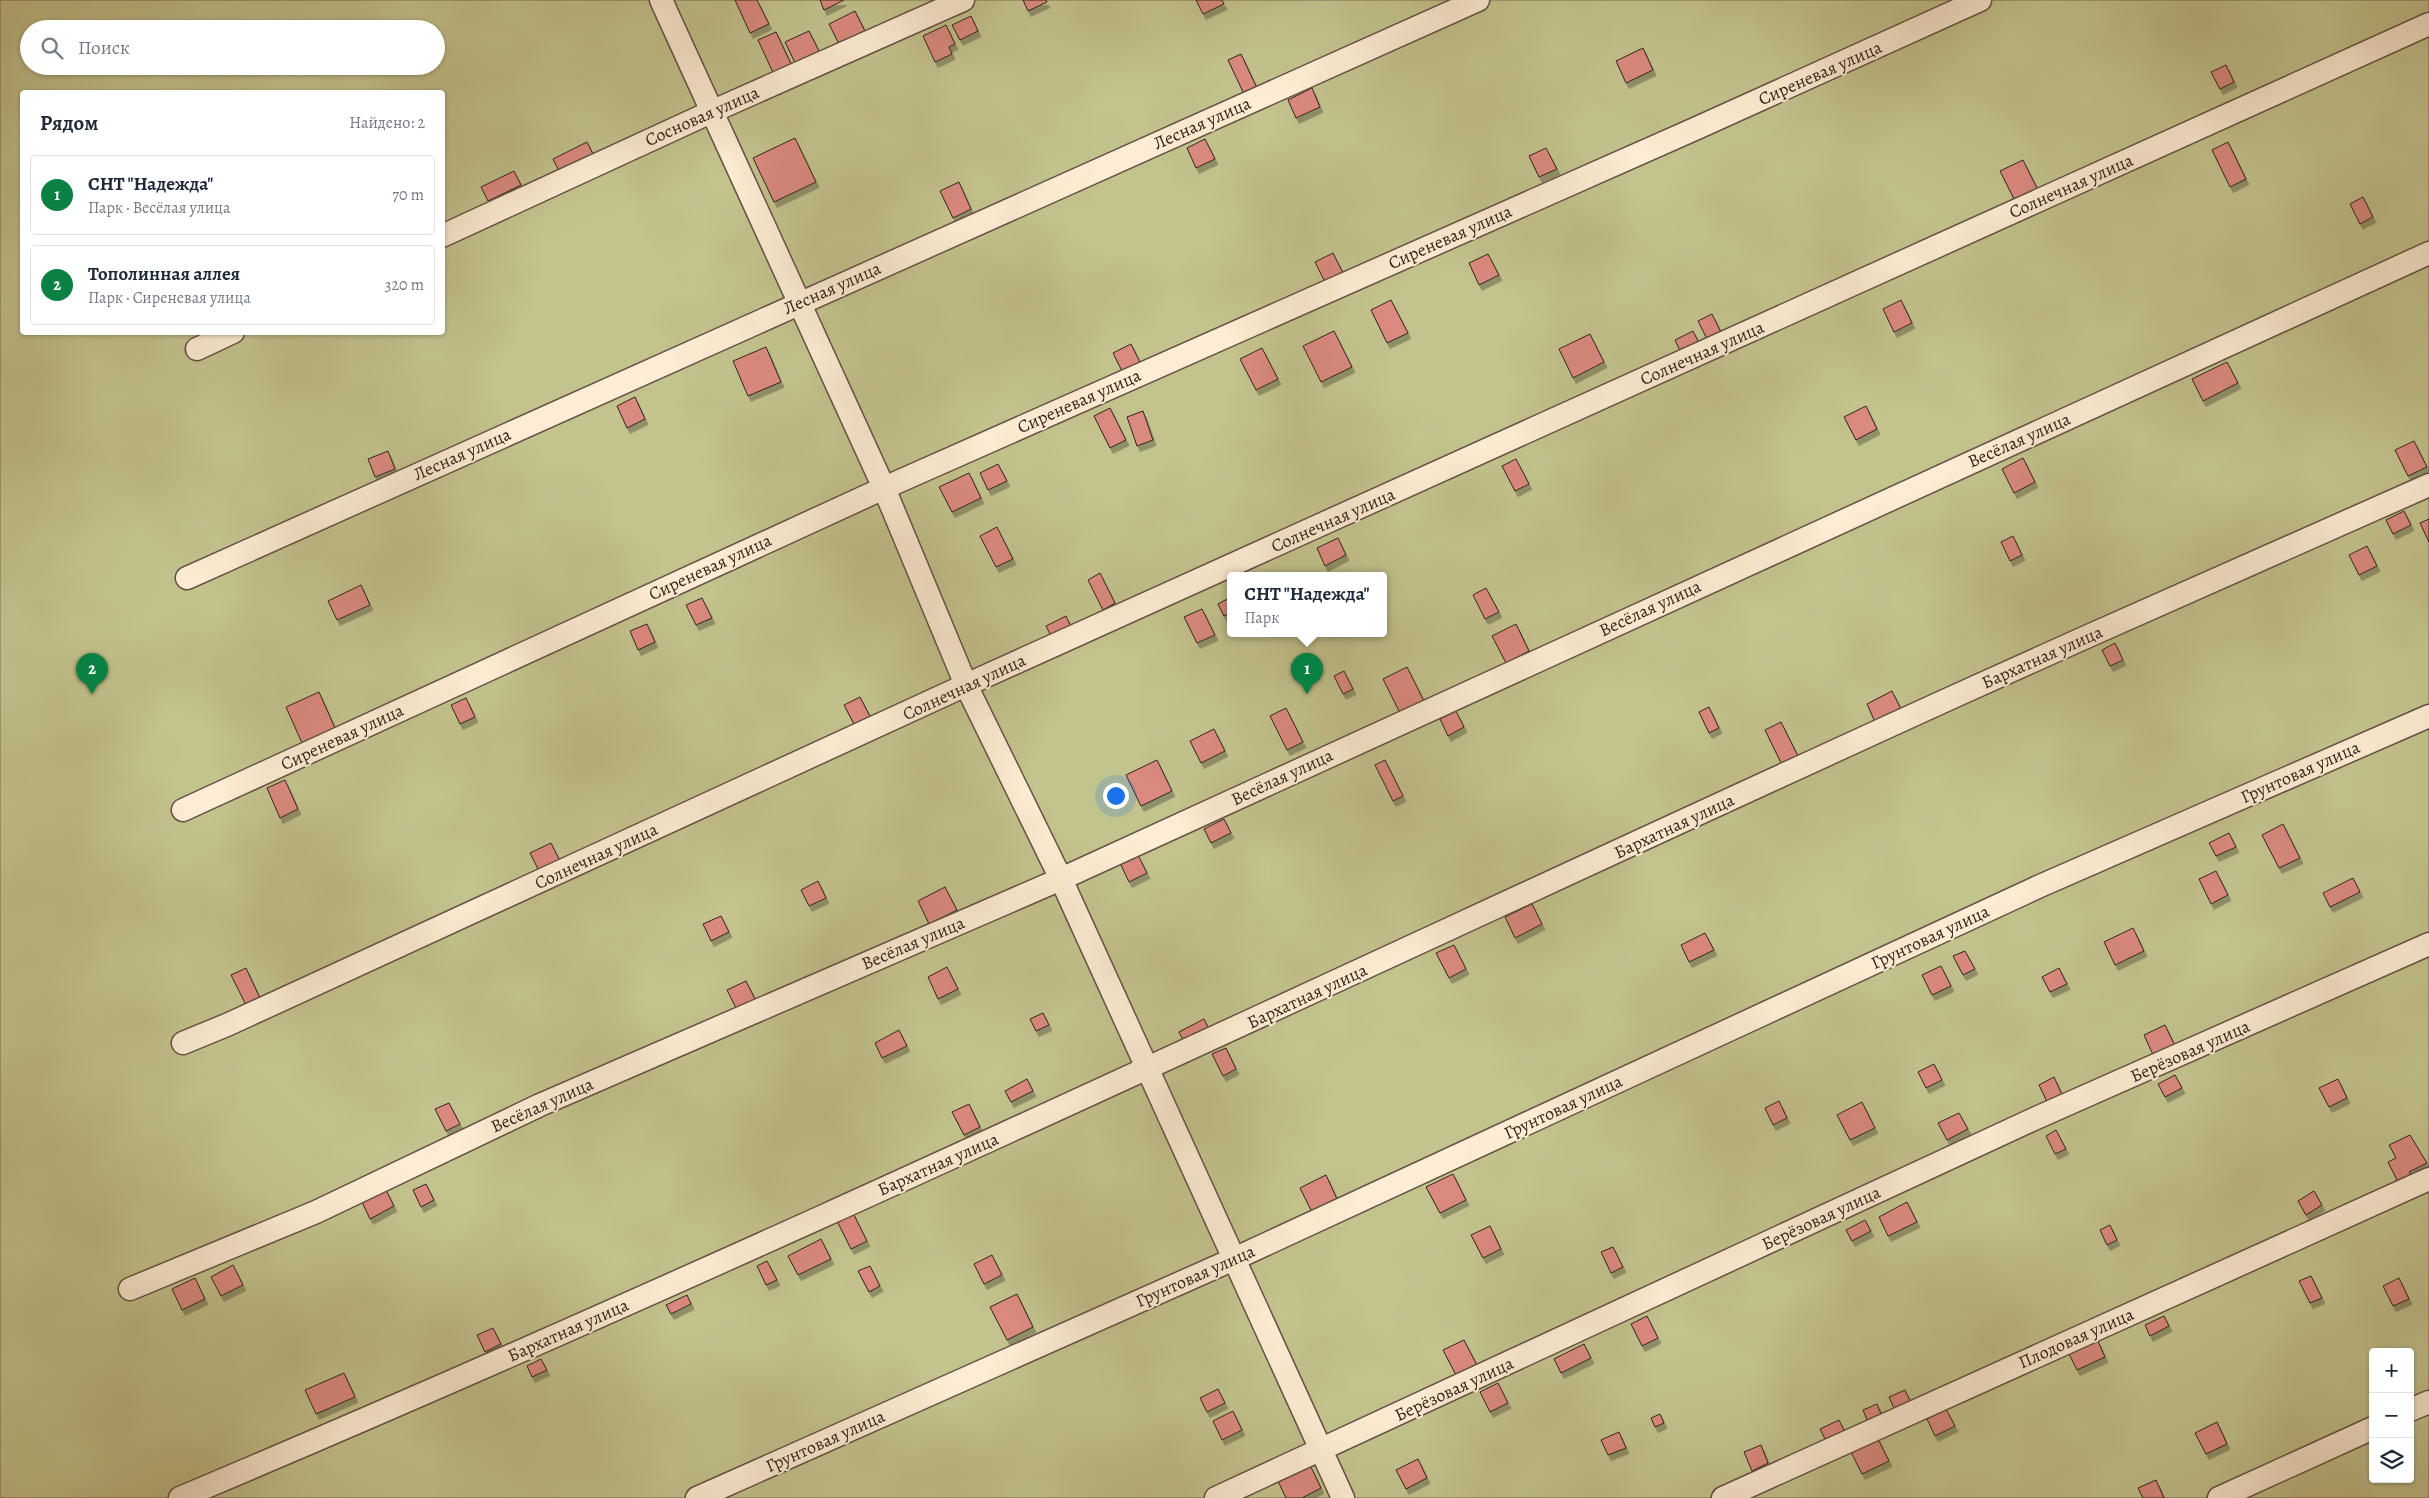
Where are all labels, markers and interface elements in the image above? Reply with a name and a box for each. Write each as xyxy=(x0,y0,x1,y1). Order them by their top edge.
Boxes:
search box xyxy=(20,20,445,75)
icon: search xyxy=(38,34,66,62)
text: Поиск xyxy=(78,35,130,61)
street label: Сиреневая улица xyxy=(1754,35,1886,111)
street label: Сосновая улица xyxy=(641,80,763,152)
street label: Лесная улица xyxy=(1149,91,1255,155)
text: Рядом xyxy=(40,109,98,137)
text: Найдено: 2 xyxy=(349,112,425,134)
street label: Солнечная улица xyxy=(2005,148,2137,224)
text: СНТ "Надежда" xyxy=(88,171,213,197)
text: 1 xyxy=(54,184,60,206)
text: 70 m xyxy=(392,184,424,206)
text: Парк · Весёлая улица xyxy=(88,197,230,219)
street label: Сиреневая улица xyxy=(1384,199,1516,275)
street label: Лесная улица xyxy=(779,256,885,320)
text: Тополинная аллея xyxy=(88,261,240,287)
text: 2 xyxy=(53,274,61,296)
text: 320 m xyxy=(385,274,424,296)
text: Парк · Сиреневая улица xyxy=(88,287,251,309)
street label: Солнечная улица xyxy=(1636,315,1768,391)
street label: Сиреневая улица xyxy=(1013,363,1145,439)
street label: Весёлая улица xyxy=(1964,406,2075,473)
street label: Лесная улица xyxy=(409,422,515,486)
street label: Солнечная улица xyxy=(1267,482,1399,558)
street label: Сиреневая улица xyxy=(645,528,776,606)
popup xyxy=(1227,572,1387,637)
street label: Весёлая улица xyxy=(1595,574,1706,642)
text: СНТ "Надежда" xyxy=(1244,581,1370,607)
text: Парк xyxy=(1244,607,1279,629)
street label: Бархатная улица xyxy=(1978,619,2107,694)
street label: Солнечная улица xyxy=(899,648,1030,726)
pin: 2 xyxy=(76,653,108,694)
pin: 1 xyxy=(1291,653,1323,694)
street label: Сиреневая улица xyxy=(277,698,408,776)
street label: Грунтовая улица xyxy=(2237,735,2364,809)
street label: Весёлая улица xyxy=(1227,743,1338,811)
your location xyxy=(1103,783,1129,809)
street label: Бархатная улица xyxy=(1610,787,1739,864)
street label: Солнечная улица xyxy=(531,817,662,895)
street label: Грунтовая улица xyxy=(1867,899,1994,975)
street label: Весёлая улица xyxy=(858,910,969,976)
street label: Бархатная улица xyxy=(1243,957,1372,1034)
street label: Берёзовая улица xyxy=(2126,1014,2254,1088)
street label: Грунтовая улица xyxy=(1500,1069,1627,1145)
street label: Весёлая улица xyxy=(487,1071,598,1138)
street label: Бархатная улица xyxy=(874,1126,1003,1201)
street label: Берёзовая улица xyxy=(1758,1180,1885,1256)
street label: Грунтовая улица xyxy=(1132,1239,1259,1313)
street label: Бархатная улица xyxy=(504,1292,633,1367)
street label: Плодовая улица xyxy=(2015,1302,2138,1374)
map controls xyxy=(2369,1348,2414,1483)
button: + xyxy=(2369,1348,2414,1393)
street label: Берёзовая улица xyxy=(1391,1351,1518,1427)
button: − xyxy=(2369,1393,2414,1438)
street label: Грунтовая улица xyxy=(762,1404,889,1478)
button: layers xyxy=(2369,1438,2414,1483)

